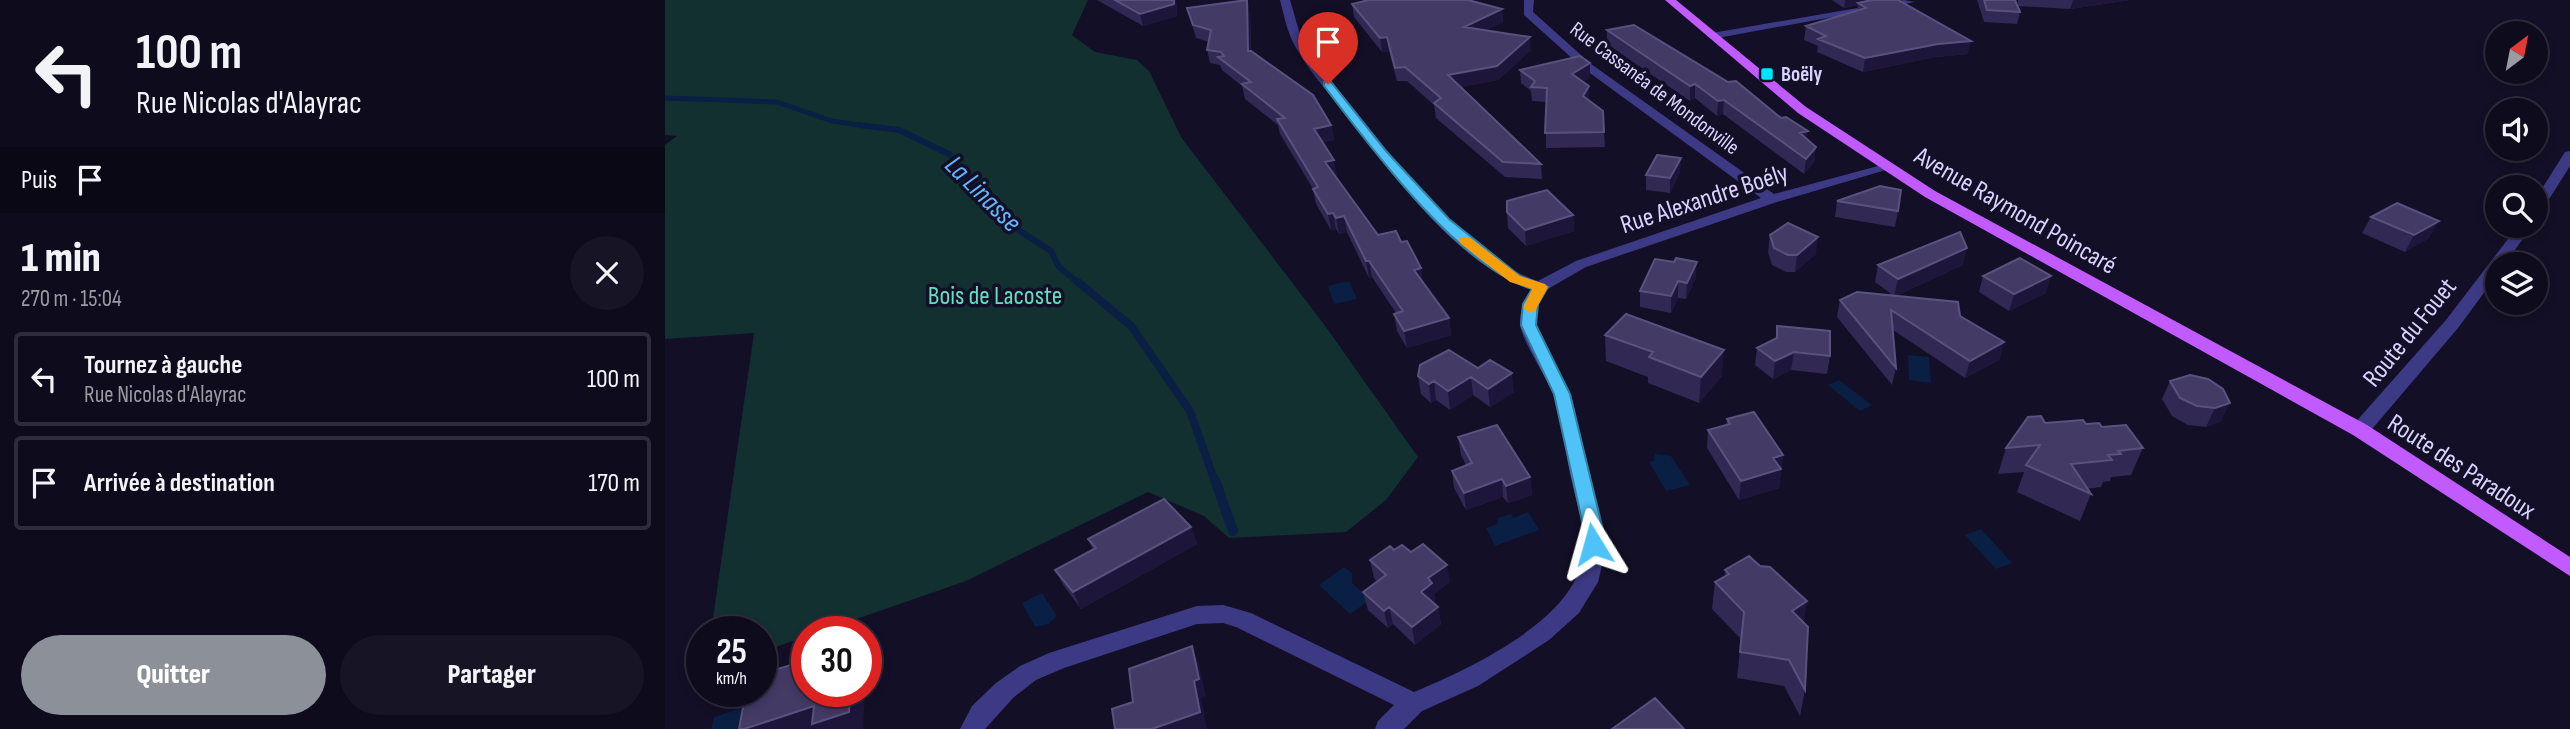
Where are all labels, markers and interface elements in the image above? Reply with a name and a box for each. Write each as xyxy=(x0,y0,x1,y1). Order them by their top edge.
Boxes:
pin xyxy=(1298,12.0,1358,84)
street label: Rue Cassanéa de Mondonville xyxy=(1565,17,1744,160)
north arrow xyxy=(2485,21,2548,84)
map controls xyxy=(2485,21,2548,315)
icon: arrive xyxy=(1309,23,1347,61)
text: 100 m xyxy=(136,24,242,83)
icon: left xyxy=(21,28,112,119)
place label: Boëly xyxy=(1781,62,1822,87)
marker: Boëly xyxy=(1759,66,1775,82)
text: Rue Nicolas d'Alayrac xyxy=(136,84,362,123)
button: sound xyxy=(2485,98,2548,161)
street label: Avenue Raymond Poincaré xyxy=(1908,140,2122,282)
water label: La Linasse xyxy=(938,149,1028,239)
street label: Rue Alexandre Boély xyxy=(1617,158,1792,241)
icon: arrive xyxy=(71,161,109,199)
text: Puis xyxy=(21,165,57,196)
button: search xyxy=(2485,175,2548,238)
text: 1 min xyxy=(21,233,101,284)
button: close xyxy=(570,236,644,310)
button: layers xyxy=(2485,252,2548,315)
street label: Route du Fouet xyxy=(2357,272,2463,394)
park label: Bois de Lacoste xyxy=(928,281,1062,312)
text: 270 m · 15:04 xyxy=(21,285,122,313)
text: Tournez à gauche xyxy=(84,350,242,381)
icon: left xyxy=(25,360,63,398)
text: 100 m xyxy=(587,364,640,395)
text: Rue Nicolas d'Alayrac xyxy=(84,381,246,409)
street label: Route des Paradoux xyxy=(2381,408,2541,527)
icon: arrive xyxy=(25,464,63,502)
text: Arrivée à destination xyxy=(84,468,275,499)
text: 170 m xyxy=(588,468,640,499)
position arrow xyxy=(1556,507,1630,581)
speed limit sign: 30 xyxy=(791,616,882,707)
text: 25 xyxy=(716,631,747,674)
button: Quitter xyxy=(21,635,326,715)
button: Partager xyxy=(340,635,644,715)
text: km/h xyxy=(716,668,747,689)

